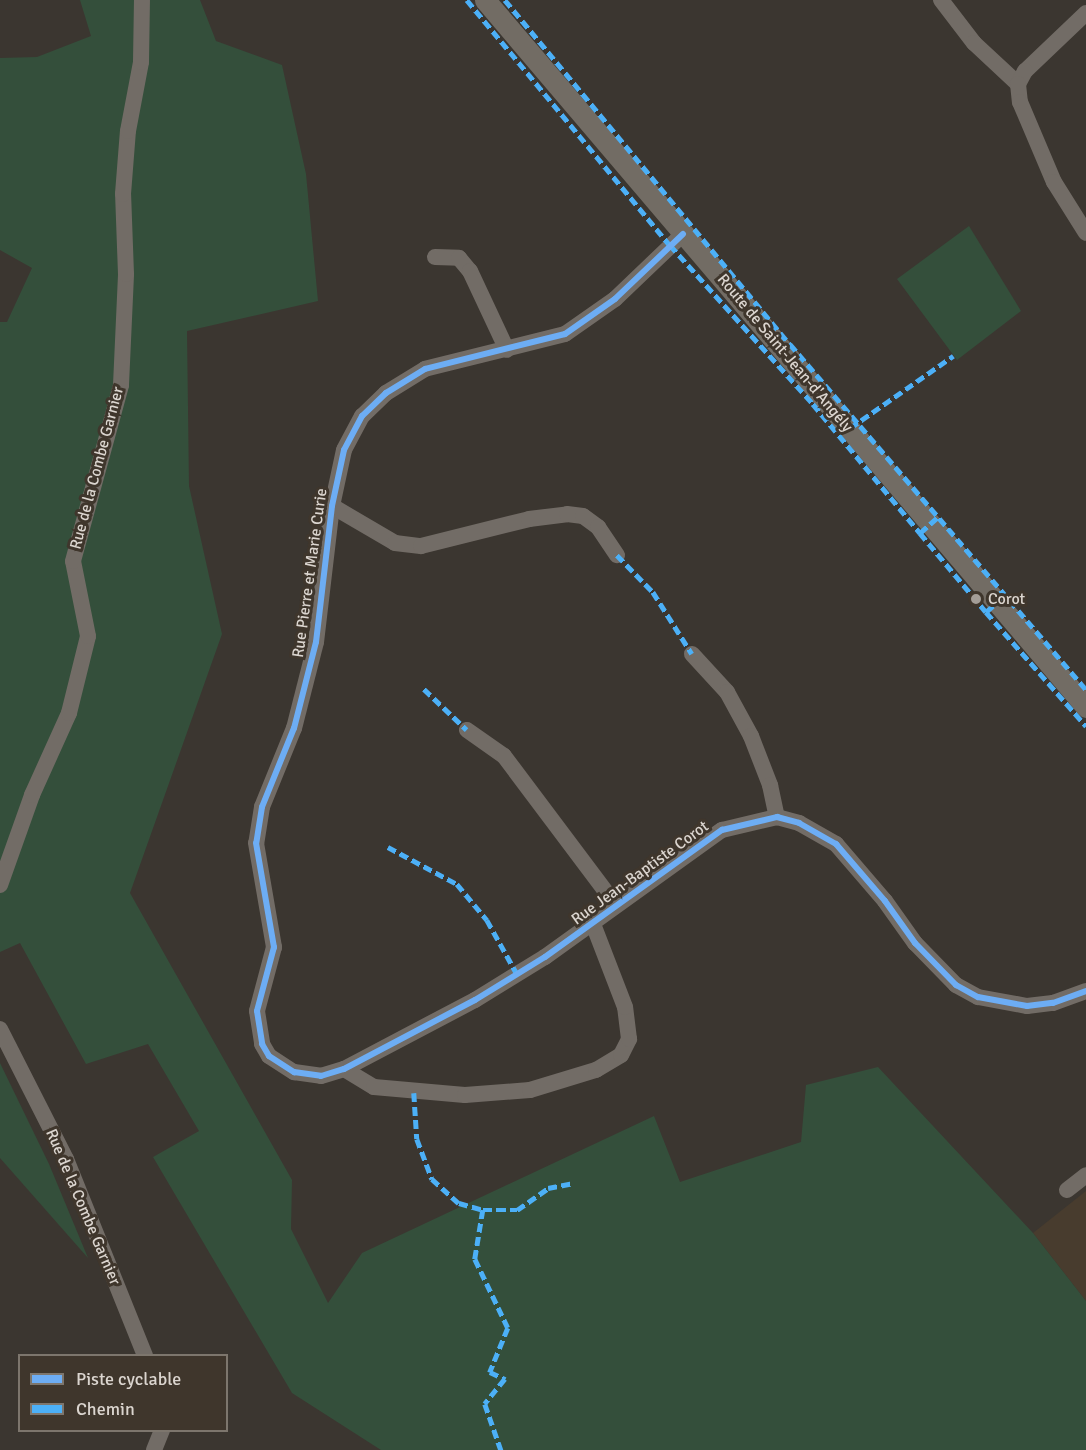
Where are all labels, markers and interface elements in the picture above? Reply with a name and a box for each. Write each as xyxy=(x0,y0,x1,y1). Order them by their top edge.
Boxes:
street label: Route de Saint-Jean-d'Angély xyxy=(713,270,857,436)
street label: Rue de la Combe Garnier xyxy=(66,385,128,551)
street label: Rue Pierre et Marie Curie xyxy=(289,487,331,659)
place label: Corot xyxy=(988,589,1025,609)
marker: Corot xyxy=(969,592,983,606)
street label: Rue Jean-Baptiste Corot xyxy=(568,817,712,929)
street label: Rue de la Combe Garnier xyxy=(41,1126,125,1288)
legend xyxy=(18,1354,228,1432)
text: Piste cyclable xyxy=(76,1368,181,1390)
text: Chemin xyxy=(76,1398,135,1420)

